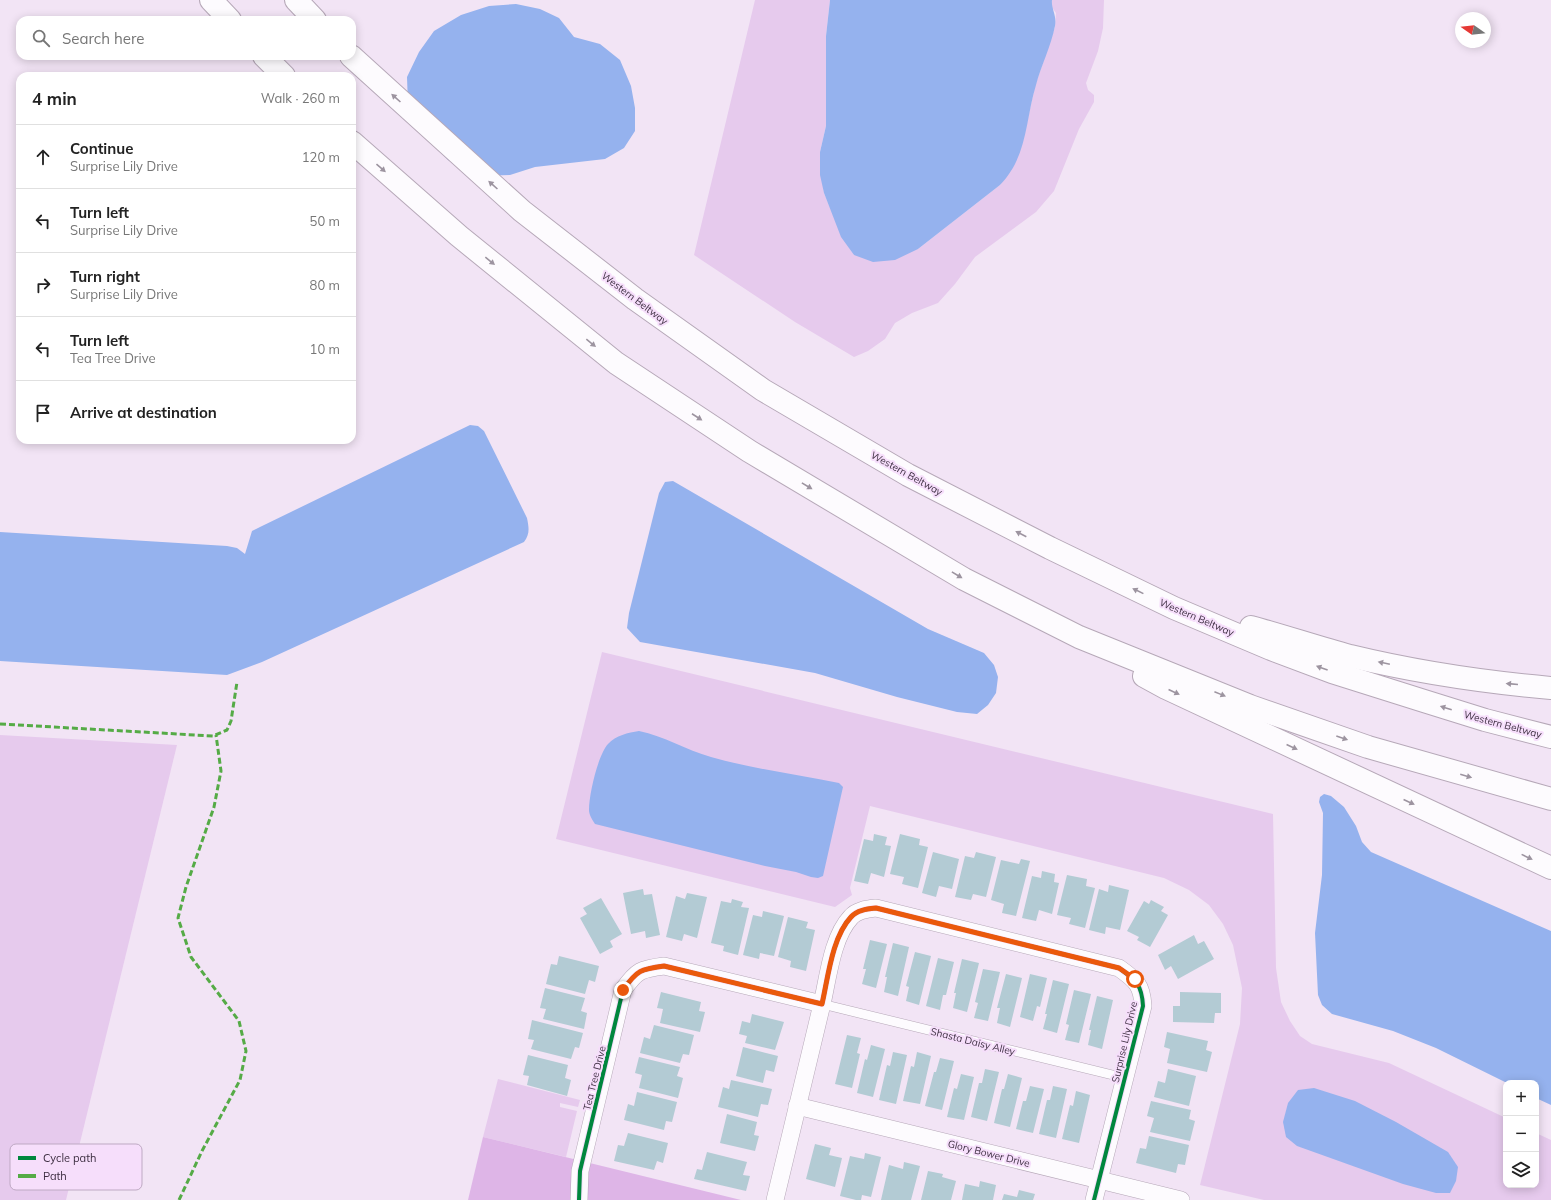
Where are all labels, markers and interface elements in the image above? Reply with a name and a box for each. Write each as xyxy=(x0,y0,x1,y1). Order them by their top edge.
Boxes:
north arrow xyxy=(1455,12,1491,48)
search box xyxy=(16,16,356,60)
icon: search xyxy=(30,27,52,49)
text: Search here xyxy=(62,29,144,48)
text: 4 min xyxy=(32,88,77,109)
text: Walk · 260 m xyxy=(261,90,340,106)
one-way arrow xyxy=(391,94,402,103)
text: Continue xyxy=(70,139,133,158)
icon: ahead xyxy=(32,146,54,168)
text: 120 m xyxy=(302,149,340,165)
text: Surprise Lily Drive xyxy=(70,158,178,174)
one-way arrow xyxy=(377,163,386,172)
one-way arrow xyxy=(489,181,498,190)
text: Turn left xyxy=(70,203,129,222)
icon: left xyxy=(32,210,54,232)
text: 50 m xyxy=(310,213,340,229)
text: Surprise Lily Drive xyxy=(70,222,178,238)
one-way arrow xyxy=(484,256,495,265)
text: Turn right xyxy=(70,267,140,286)
street label: Western Beltway xyxy=(599,269,671,328)
icon: right xyxy=(32,274,54,296)
text: 80 m xyxy=(310,277,340,293)
text: Surprise Lily Drive xyxy=(70,286,178,302)
text: Turn left xyxy=(70,331,129,350)
icon: left xyxy=(32,338,54,360)
one-way arrow xyxy=(585,338,596,347)
text: 10 m xyxy=(310,341,340,357)
text: Tea Tree Drive xyxy=(70,350,156,366)
icon: arrive xyxy=(32,402,54,424)
text: Arrive at destination xyxy=(70,403,217,422)
one-way arrow xyxy=(692,413,702,421)
street label: Western Beltway xyxy=(869,448,945,499)
one-way arrow xyxy=(802,482,813,489)
one-way arrow xyxy=(1015,530,1027,537)
one-way arrow xyxy=(951,571,963,578)
one-way arrow xyxy=(1132,588,1143,594)
street label: Western Beltway xyxy=(1157,596,1237,639)
one-way arrow xyxy=(1378,659,1390,665)
one-way arrow xyxy=(1316,664,1328,670)
one-way arrow xyxy=(1506,681,1518,688)
one-way arrow xyxy=(1168,689,1179,695)
one-way arrow xyxy=(1214,691,1226,697)
one-way arrow xyxy=(1440,705,1452,711)
street label: Western Beltway xyxy=(1463,708,1544,741)
one-way arrow xyxy=(1336,735,1348,741)
one-way arrow xyxy=(1286,744,1297,750)
one-way arrow xyxy=(1460,773,1472,779)
one-way arrow xyxy=(1404,799,1415,805)
one-way arrow xyxy=(1521,854,1533,860)
route start xyxy=(1126,970,1144,988)
route end xyxy=(614,981,632,999)
street label: Surprise Lily Drive xyxy=(1109,1000,1140,1084)
street label: Shasta Daisy Alley xyxy=(929,1025,1017,1058)
street label: Tea Tree Drive xyxy=(580,1045,609,1112)
map controls xyxy=(1503,1080,1539,1188)
button: + xyxy=(1503,1080,1539,1116)
button: − xyxy=(1503,1116,1539,1152)
street label: Glory Bower Drive xyxy=(946,1137,1031,1170)
legend xyxy=(10,1144,142,1190)
text: Cycle path xyxy=(43,1151,96,1165)
button: layers xyxy=(1503,1152,1539,1188)
text: Path xyxy=(43,1169,67,1183)

